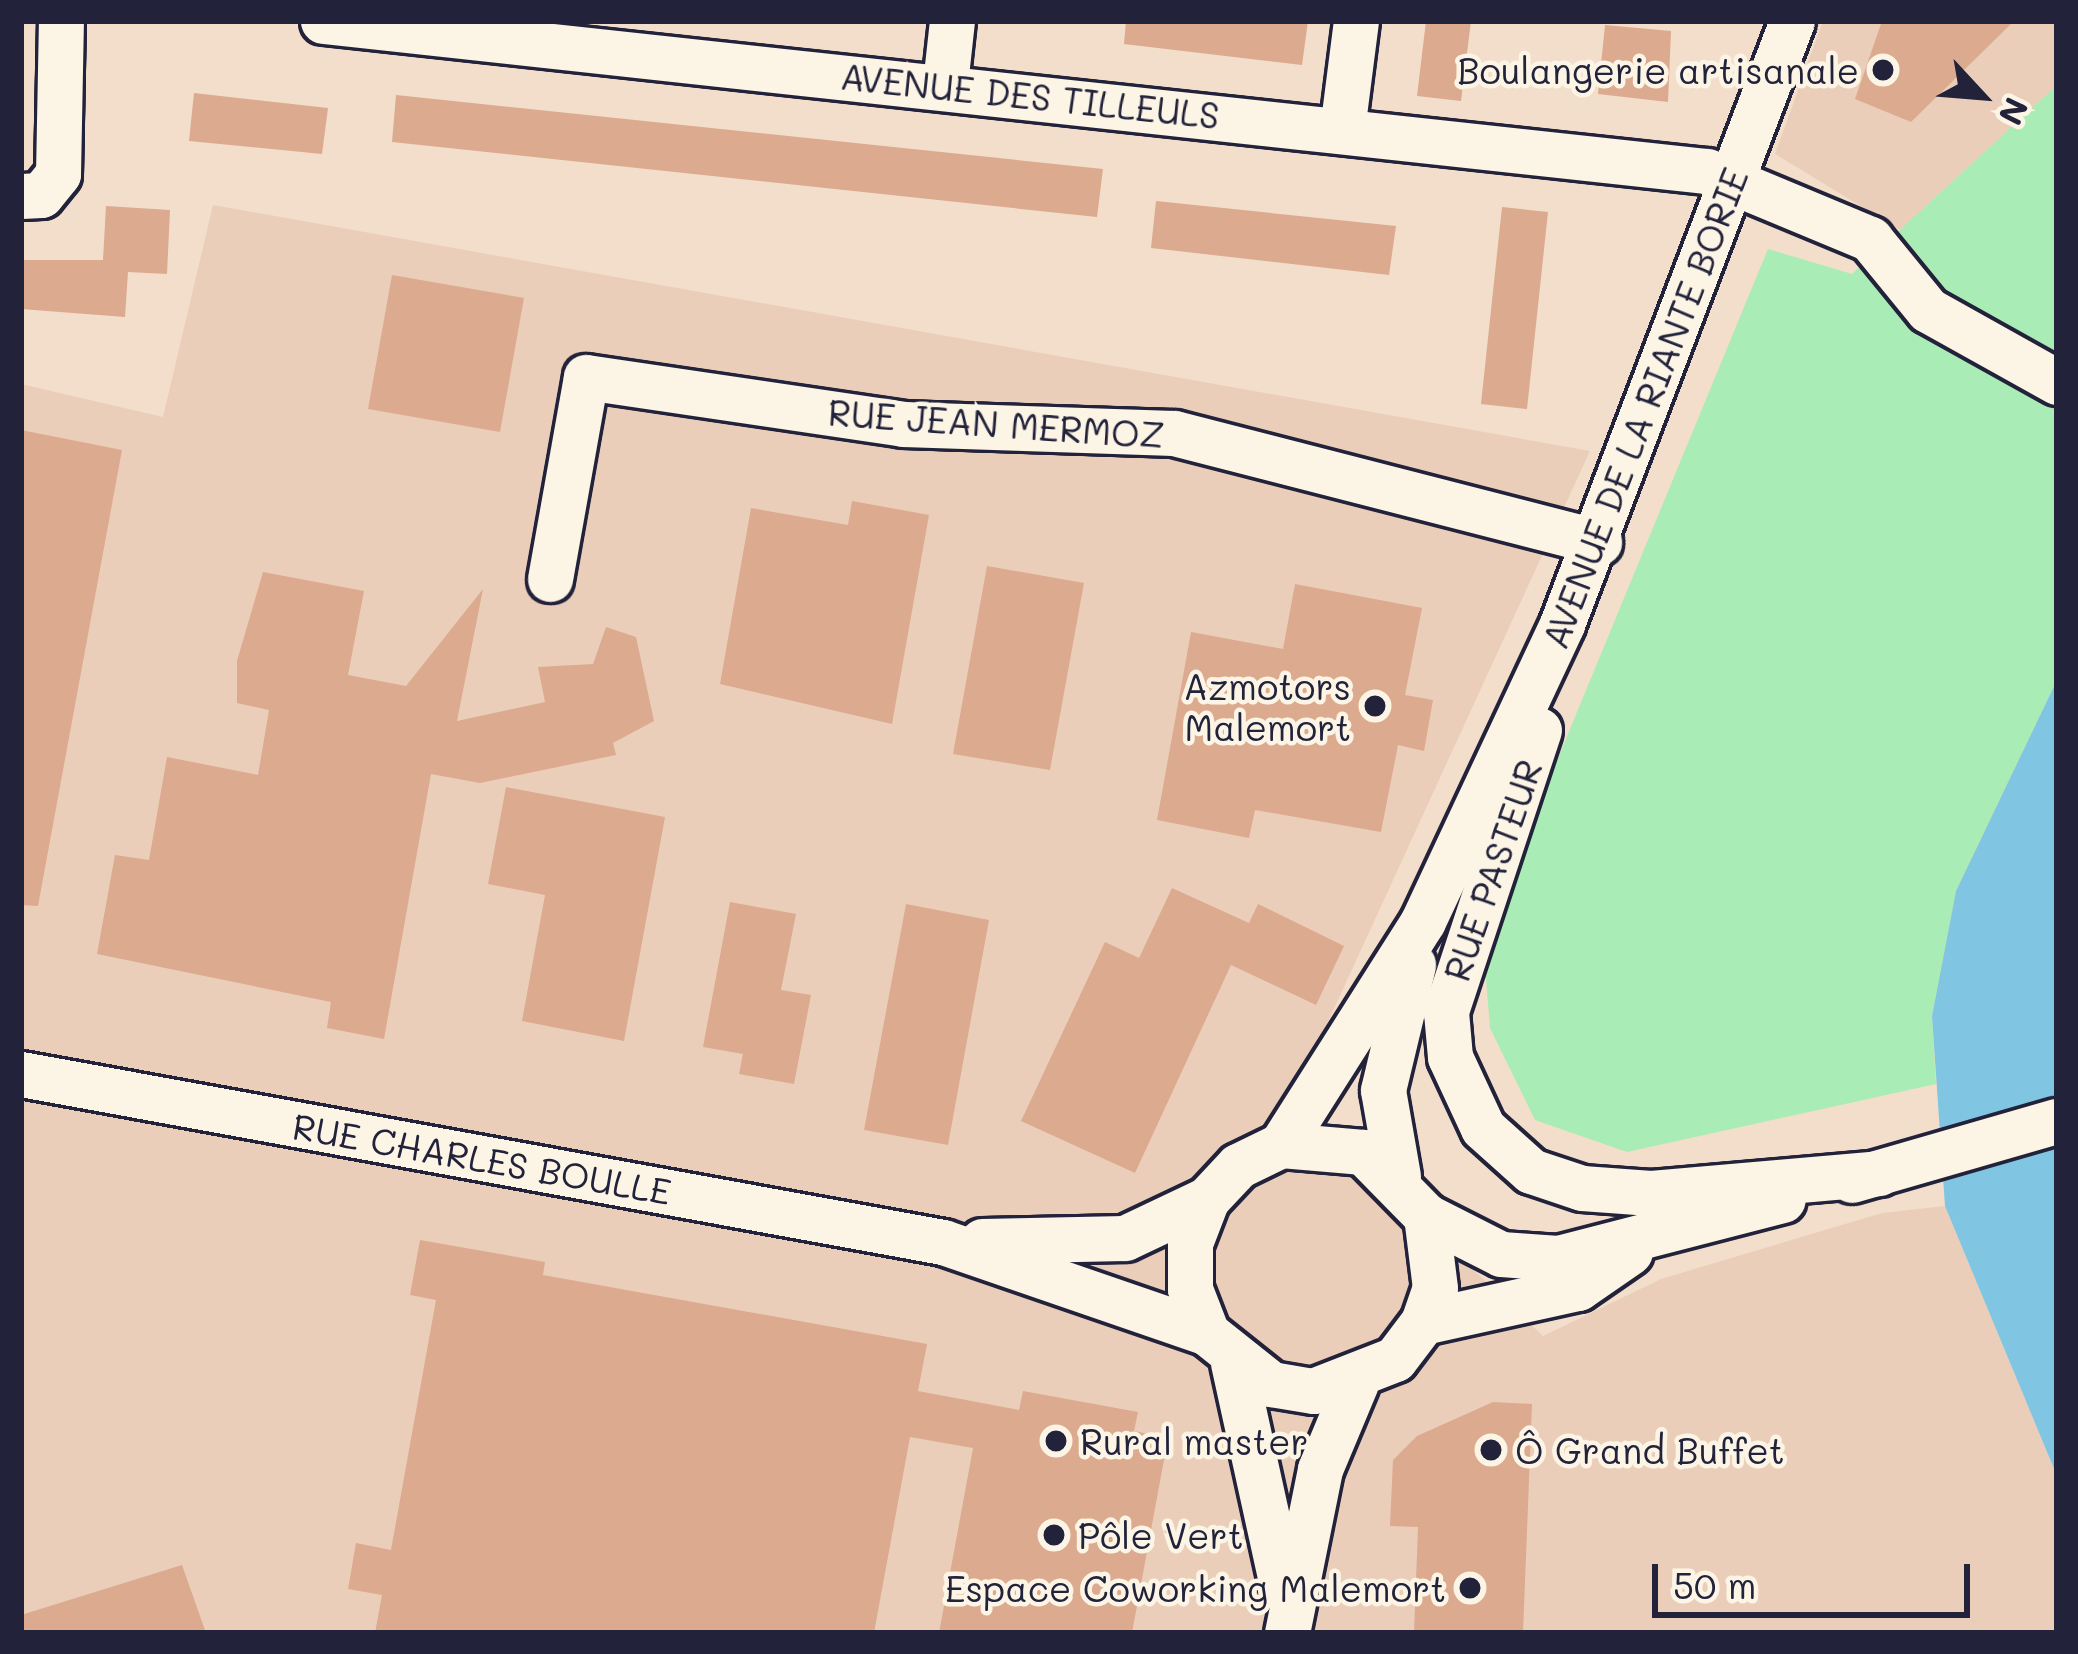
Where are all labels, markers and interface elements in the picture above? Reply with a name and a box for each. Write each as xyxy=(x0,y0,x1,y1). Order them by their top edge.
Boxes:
north arrow xyxy=(1922,36,2042,156)
place label: Boulangerie artisanale xyxy=(1457,48,1859,92)
street label: AVENUE DES TILLEULS xyxy=(838,54,1222,136)
marker: Boulangerie artisanale xyxy=(1870,57,1896,83)
text: N xyxy=(1990,91,2040,133)
street label: AVENUE DE LA RIANTE BORIE xyxy=(1532,162,1756,654)
street label: RUE JEAN MERMOZ xyxy=(827,390,1165,456)
place label: Azmotors Malemort xyxy=(1183,663,1351,748)
marker: Azmotors Malemort xyxy=(1362,693,1388,719)
street label: RUE PASTEUR xyxy=(1434,754,1550,986)
street label: RUE CHARLES BOULLE xyxy=(289,1103,675,1213)
place label: Rural master xyxy=(1080,1419,1309,1463)
marker: Rural master xyxy=(1043,1428,1069,1454)
place label: Ô Grand Buffet xyxy=(1515,1428,1785,1472)
marker: Ô Grand Buffet xyxy=(1478,1437,1504,1463)
place label: Pôle Vert xyxy=(1078,1513,1244,1557)
marker: Pôle Vert xyxy=(1041,1522,1067,1548)
scale bar xyxy=(1658,1540,1976,1614)
text: 50 m xyxy=(1673,1561,1756,1608)
place label: Espace Coworking Malemort xyxy=(945,1566,1446,1610)
marker: Espace Coworking Malemort xyxy=(1457,1575,1483,1601)

